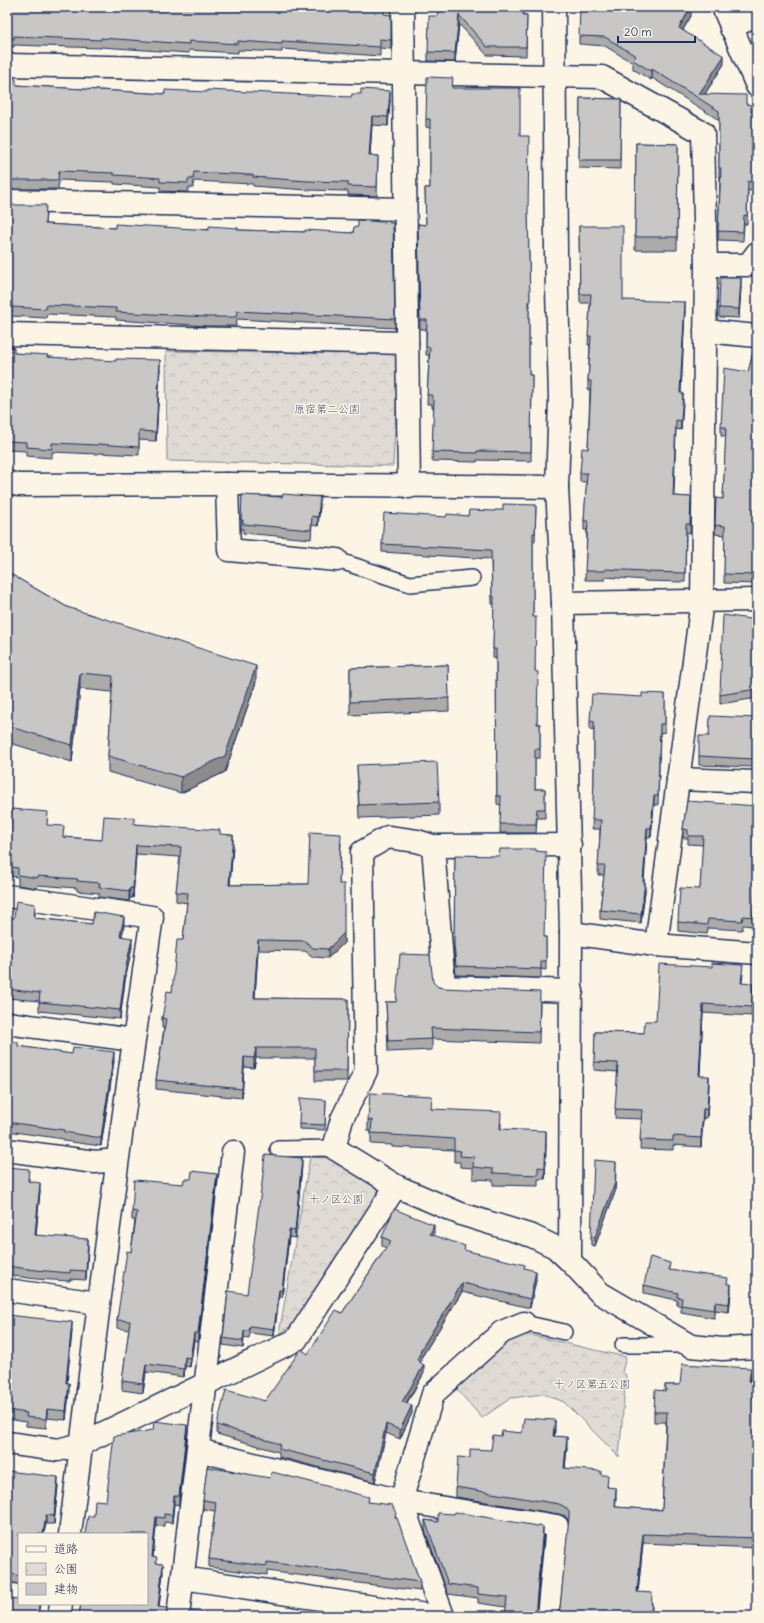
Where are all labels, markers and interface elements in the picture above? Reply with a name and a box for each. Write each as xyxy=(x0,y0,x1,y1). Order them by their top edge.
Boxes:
scale bar xyxy=(618,18,695,44)
text: 20 m xyxy=(624,24,652,39)
park label: 原宿第二公園 xyxy=(294,402,360,416)
park label: 十ノ区公園 xyxy=(309,1192,364,1206)
park label: 十ノ区第五公園 xyxy=(554,1377,631,1391)
legend xyxy=(18,1533,148,1605)
text: 道路 xyxy=(54,1541,78,1556)
text: 公園 xyxy=(54,1561,78,1576)
text: 建物 xyxy=(54,1581,78,1596)

